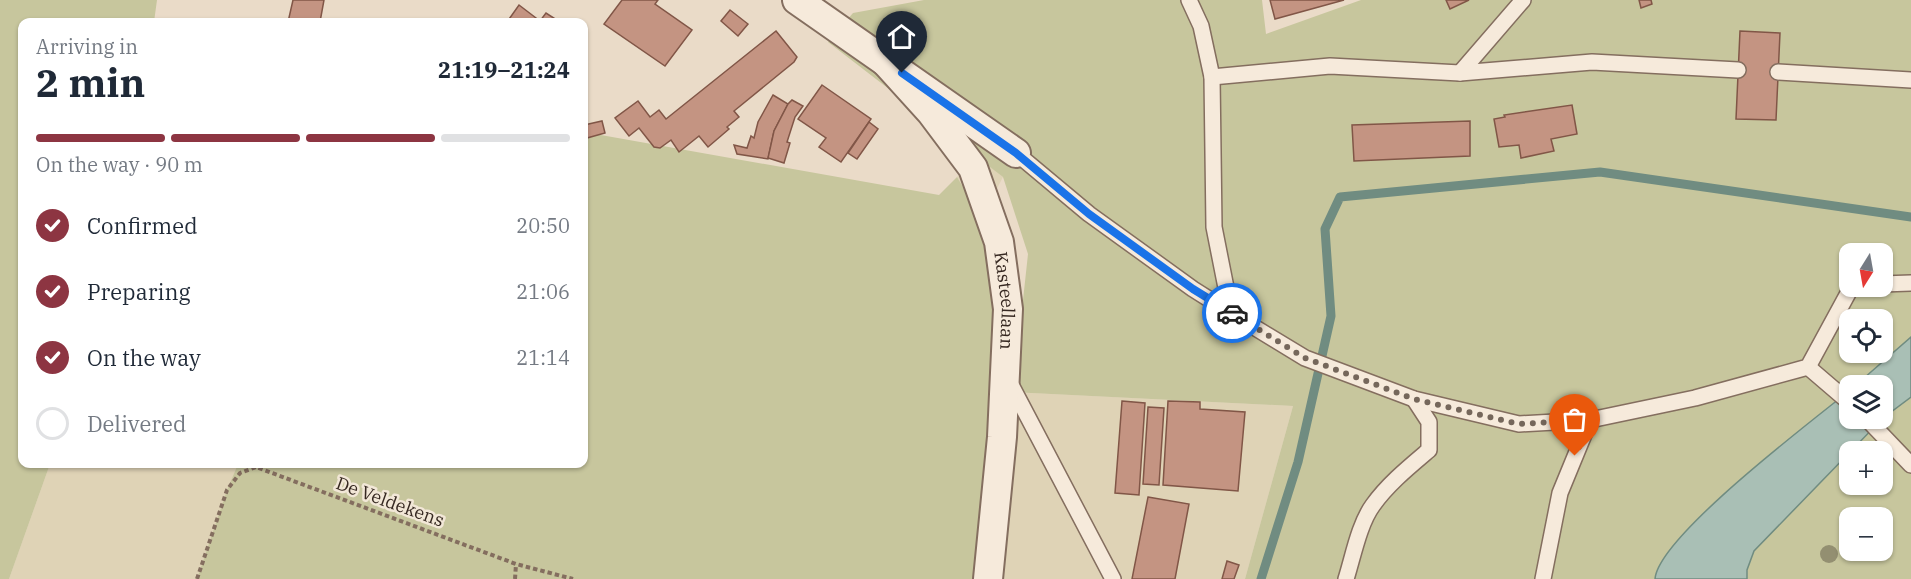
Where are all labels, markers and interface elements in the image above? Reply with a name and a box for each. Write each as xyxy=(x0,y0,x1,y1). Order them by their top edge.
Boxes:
pin xyxy=(876,11,927,73)
icon: home xyxy=(885,20,918,53)
text: Arriving in xyxy=(36,33,138,60)
text: 21:19–21:24 xyxy=(438,55,570,84)
text: 2 min xyxy=(36,57,145,108)
text: On the way · 90 m xyxy=(36,151,203,178)
icon: check xyxy=(36,209,69,242)
text: Confirmed xyxy=(87,211,198,240)
text: 20:50 xyxy=(516,212,570,239)
north arrow xyxy=(1839,243,1893,297)
map controls xyxy=(1839,243,1893,561)
street label: Kasteellaan xyxy=(989,250,1020,350)
icon: check xyxy=(36,275,69,308)
text: Preparing xyxy=(87,277,191,306)
text: 21:06 xyxy=(516,278,570,305)
courier xyxy=(1202,283,1262,343)
icon: car xyxy=(1216,297,1249,330)
button: locate xyxy=(1839,309,1893,363)
icon: check xyxy=(36,341,69,374)
text: On the way xyxy=(87,343,201,372)
text: 21:14 xyxy=(516,344,570,371)
button: layers xyxy=(1839,375,1893,429)
pin xyxy=(1549,394,1600,456)
icon: bag xyxy=(1558,403,1591,436)
text: Delivered xyxy=(87,409,186,438)
button: + xyxy=(1839,441,1893,495)
street label: De Veldekens xyxy=(333,471,447,532)
button: − xyxy=(1839,507,1893,561)

